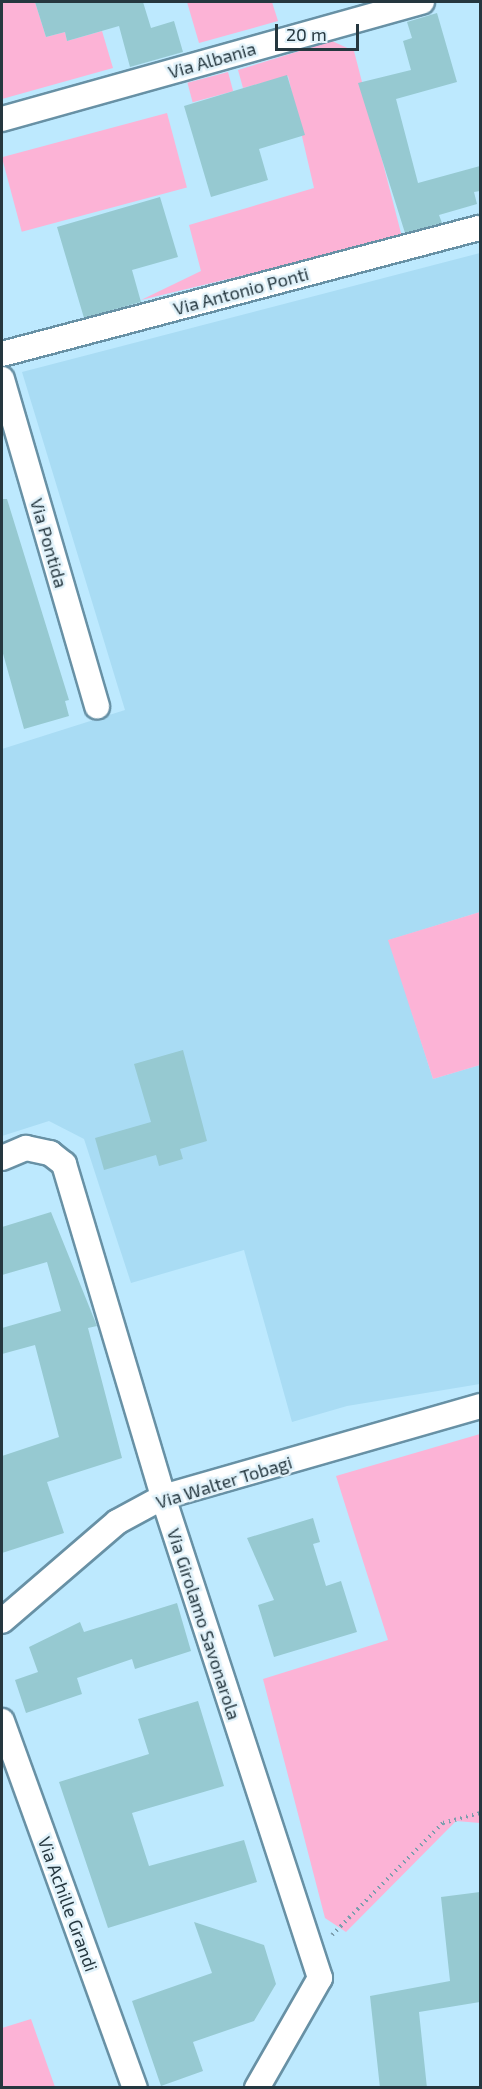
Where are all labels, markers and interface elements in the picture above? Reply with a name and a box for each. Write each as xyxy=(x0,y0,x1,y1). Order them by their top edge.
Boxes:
scale bar xyxy=(278,12,362,50)
text: 20 m xyxy=(286,23,327,45)
street label: Via Albania xyxy=(165,37,259,83)
street label: Via Antonio Ponti xyxy=(171,262,311,320)
street label: Via Pontida xyxy=(26,496,72,590)
street label: Via Walter Tobagi xyxy=(153,1451,295,1513)
street label: Via Girolamo Savonarola xyxy=(163,1526,245,1722)
street label: Via Achille Grandi xyxy=(34,1833,102,1975)

